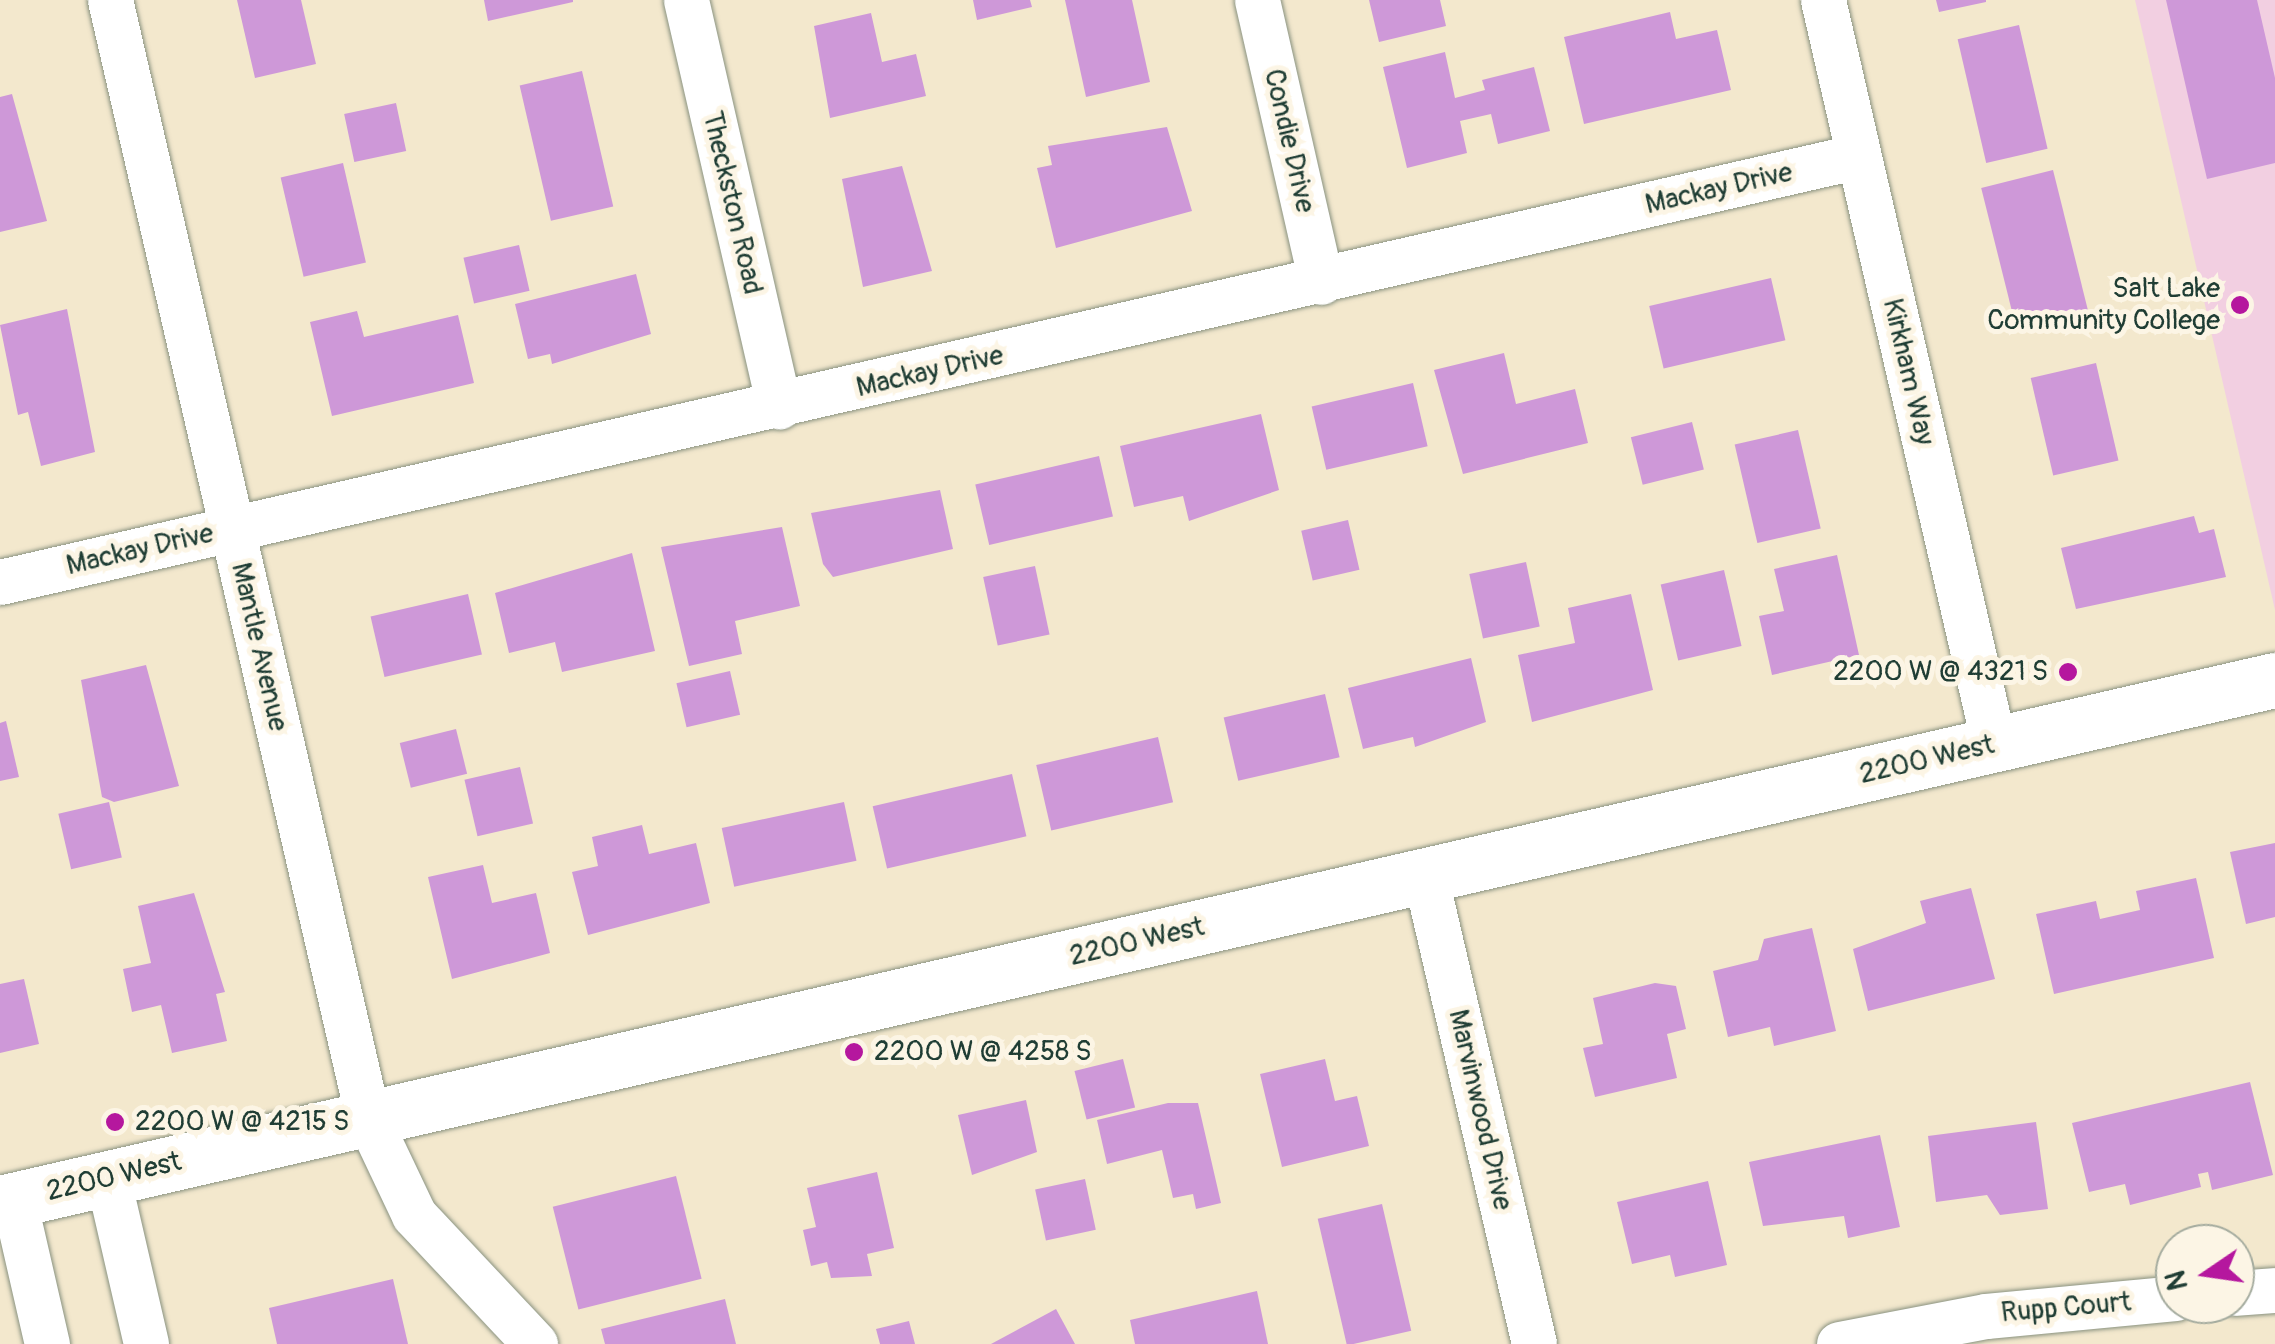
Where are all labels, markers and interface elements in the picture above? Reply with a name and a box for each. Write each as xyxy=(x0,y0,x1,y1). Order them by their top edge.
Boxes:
street label: Condie Drive xyxy=(1256,66,1322,216)
street label: Theckston Road xyxy=(695,108,769,298)
street label: Mackay Drive xyxy=(1642,156,1796,222)
place label: Salt Lake Community College xyxy=(1987,272,2220,338)
marker: Salt Lake Community College xyxy=(2229,294,2251,316)
street label: Kirkham Way xyxy=(1875,295,1941,449)
street label: Mackay Drive xyxy=(853,339,1007,405)
street label: Mackay Drive xyxy=(63,517,217,583)
street label: Mantle Avenue xyxy=(223,560,295,734)
place label: 2200 W @ 4321 S xyxy=(1833,655,2048,689)
marker: 2200 W @ 4321 S xyxy=(2057,661,2079,683)
street label: 2200 West xyxy=(1856,728,1998,792)
street label: 2200 West xyxy=(1066,910,1208,974)
street label: Marvinwood Drive xyxy=(1441,1006,1519,1214)
place label: 2200 W @ 4258 S xyxy=(874,1035,1092,1069)
marker: 2200 W @ 4258 S xyxy=(843,1041,865,1063)
place label: 2200 W @ 4215 S xyxy=(135,1105,349,1139)
marker: 2200 W @ 4215 S xyxy=(104,1111,126,1133)
street label: 2200 West xyxy=(43,1145,185,1209)
north arrow xyxy=(2155,1224,2255,1324)
text: N xyxy=(2158,1267,2196,1294)
street label: Rupp Court xyxy=(2000,1286,2132,1330)

